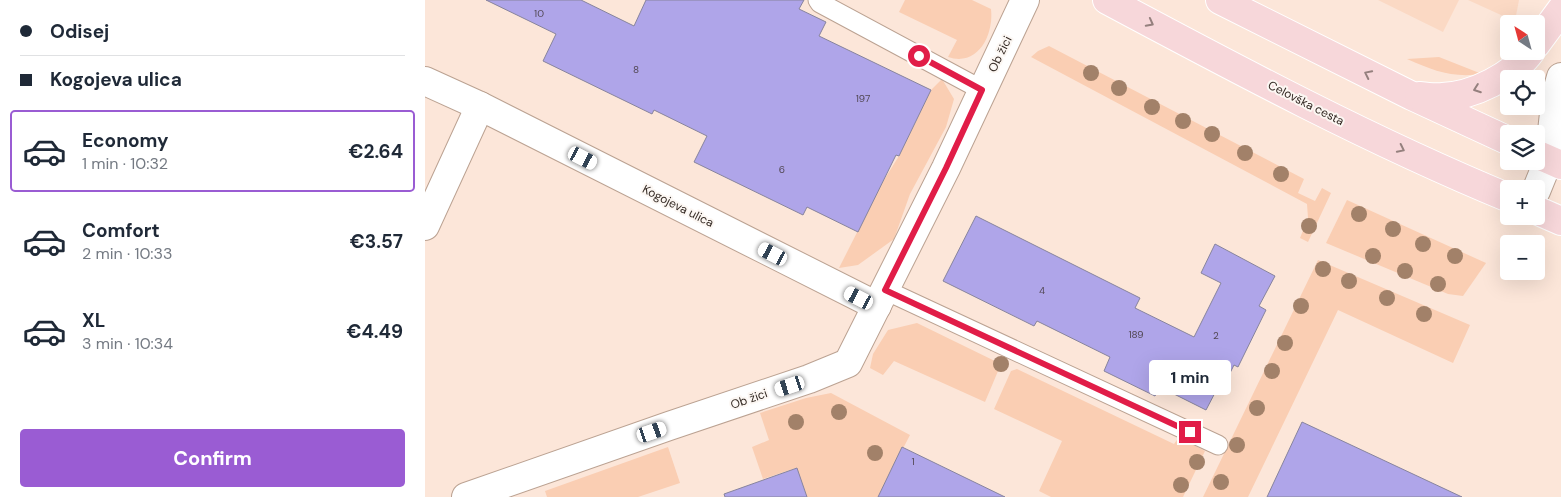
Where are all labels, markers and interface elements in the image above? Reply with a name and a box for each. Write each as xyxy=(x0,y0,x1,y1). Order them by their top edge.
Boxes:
house number: 10 xyxy=(534,7,544,20)
north arrow xyxy=(1500,15,1545,60)
map controls xyxy=(1500,15,1545,280)
one-way arrow xyxy=(1144,17,1153,27)
text: Odisej xyxy=(50,19,109,44)
street label: Ob žici xyxy=(984,33,1016,75)
route start xyxy=(908,45,930,67)
house number: 8 xyxy=(633,63,639,76)
text: Kogojeva ulica xyxy=(50,67,182,92)
one-way arrow xyxy=(1364,70,1373,81)
button: locate xyxy=(1500,70,1545,115)
street label: Celovška cesta xyxy=(1265,77,1347,129)
one-way arrow xyxy=(1474,83,1482,93)
house number: 197 xyxy=(856,92,870,105)
button: layers xyxy=(1500,125,1545,170)
text: Economy xyxy=(82,128,169,153)
icon: car xyxy=(22,129,67,174)
text: €2.64 xyxy=(348,139,403,164)
one-way arrow xyxy=(1396,143,1405,154)
car xyxy=(566,145,599,171)
text: 1 min · 10:32 xyxy=(82,153,168,174)
house number: 6 xyxy=(779,163,785,176)
button: + xyxy=(1500,180,1545,225)
street label: Kogojeva ulica xyxy=(640,181,716,231)
text: Comfort xyxy=(82,218,160,243)
icon: car xyxy=(22,219,67,264)
text: €3.57 xyxy=(350,229,403,254)
button: − xyxy=(1500,235,1545,280)
car xyxy=(756,241,789,267)
text: 2 min · 10:33 xyxy=(82,243,173,264)
house number: 4 xyxy=(1039,284,1045,297)
car xyxy=(842,285,875,311)
text: XL xyxy=(82,308,105,333)
icon: car xyxy=(22,309,67,354)
text: €4.49 xyxy=(346,319,403,344)
house number: 189 xyxy=(1128,328,1144,341)
house number: 2 xyxy=(1213,329,1219,342)
text: 3 min · 10:34 xyxy=(82,333,173,354)
callout: 1 min xyxy=(1149,360,1231,394)
text: 1 min xyxy=(1171,367,1209,388)
car xyxy=(773,374,806,398)
street label: Ob žici xyxy=(728,385,770,413)
car xyxy=(635,420,668,444)
route end xyxy=(1179,421,1201,443)
button: Confirm xyxy=(20,429,405,487)
house number: 1 xyxy=(911,455,915,468)

